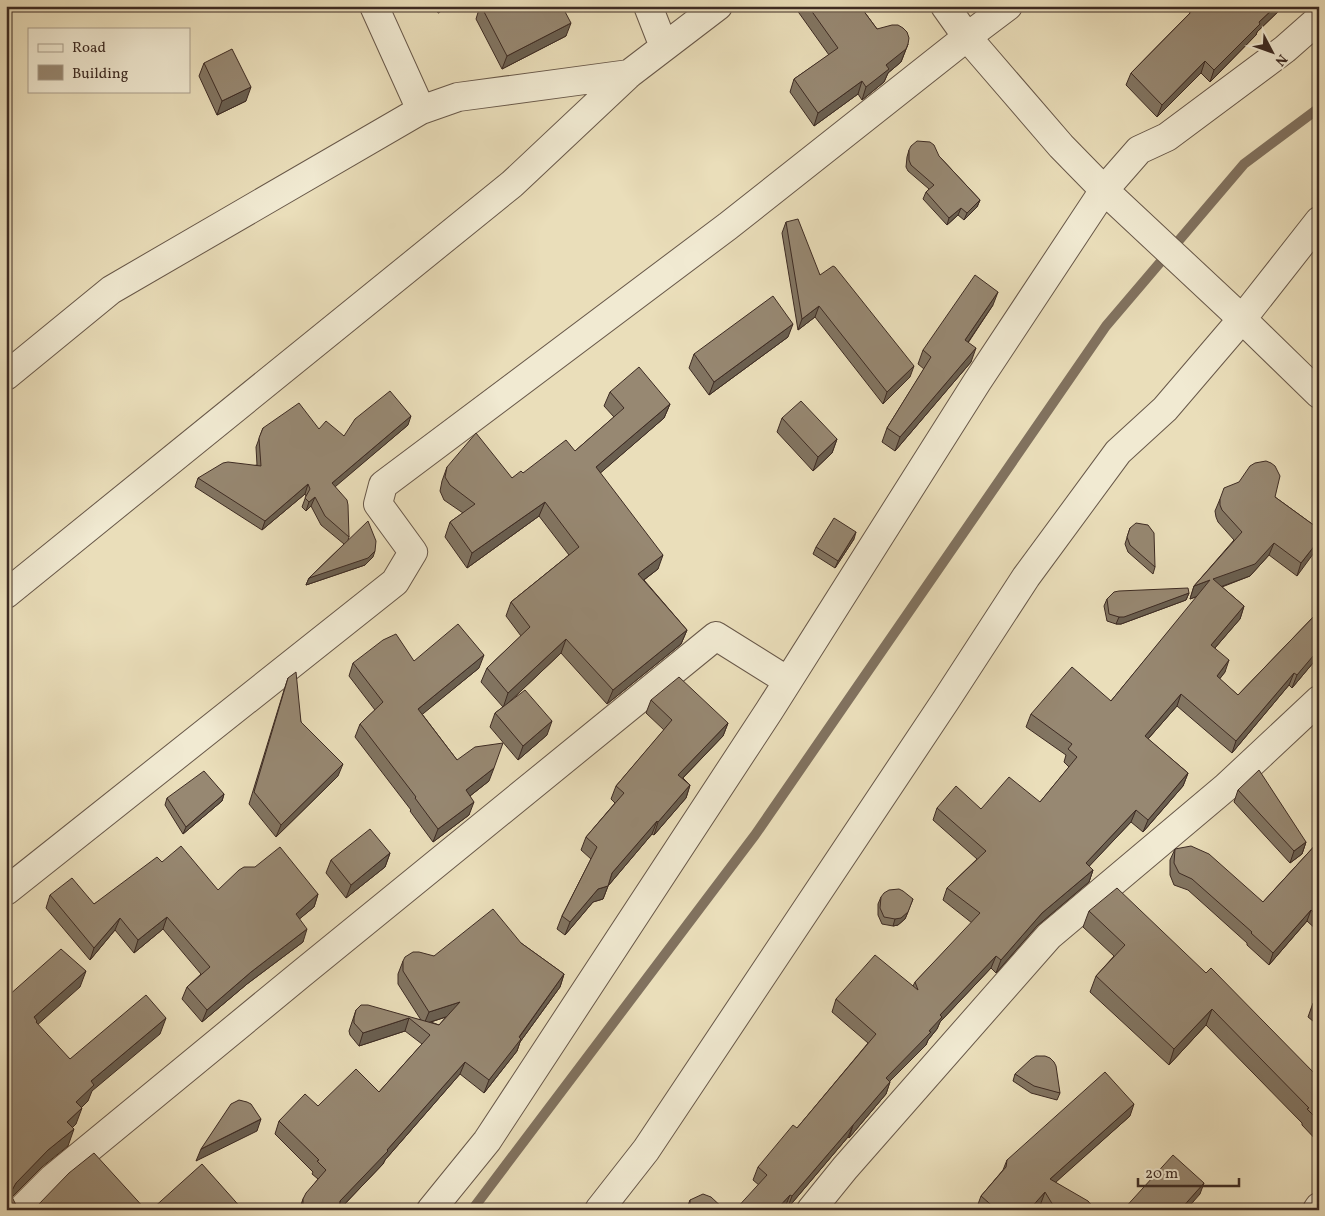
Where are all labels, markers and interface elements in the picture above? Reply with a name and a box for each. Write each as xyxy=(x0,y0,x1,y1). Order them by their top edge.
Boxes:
legend xyxy=(28,28,190,92)
north arrow xyxy=(1248,28,1298,78)
text: Road xyxy=(72,38,106,59)
text: N xyxy=(1270,49,1291,70)
text: Building xyxy=(72,64,129,85)
scale bar xyxy=(1138,1156,1239,1188)
text: 20 m xyxy=(1145,1164,1178,1185)

